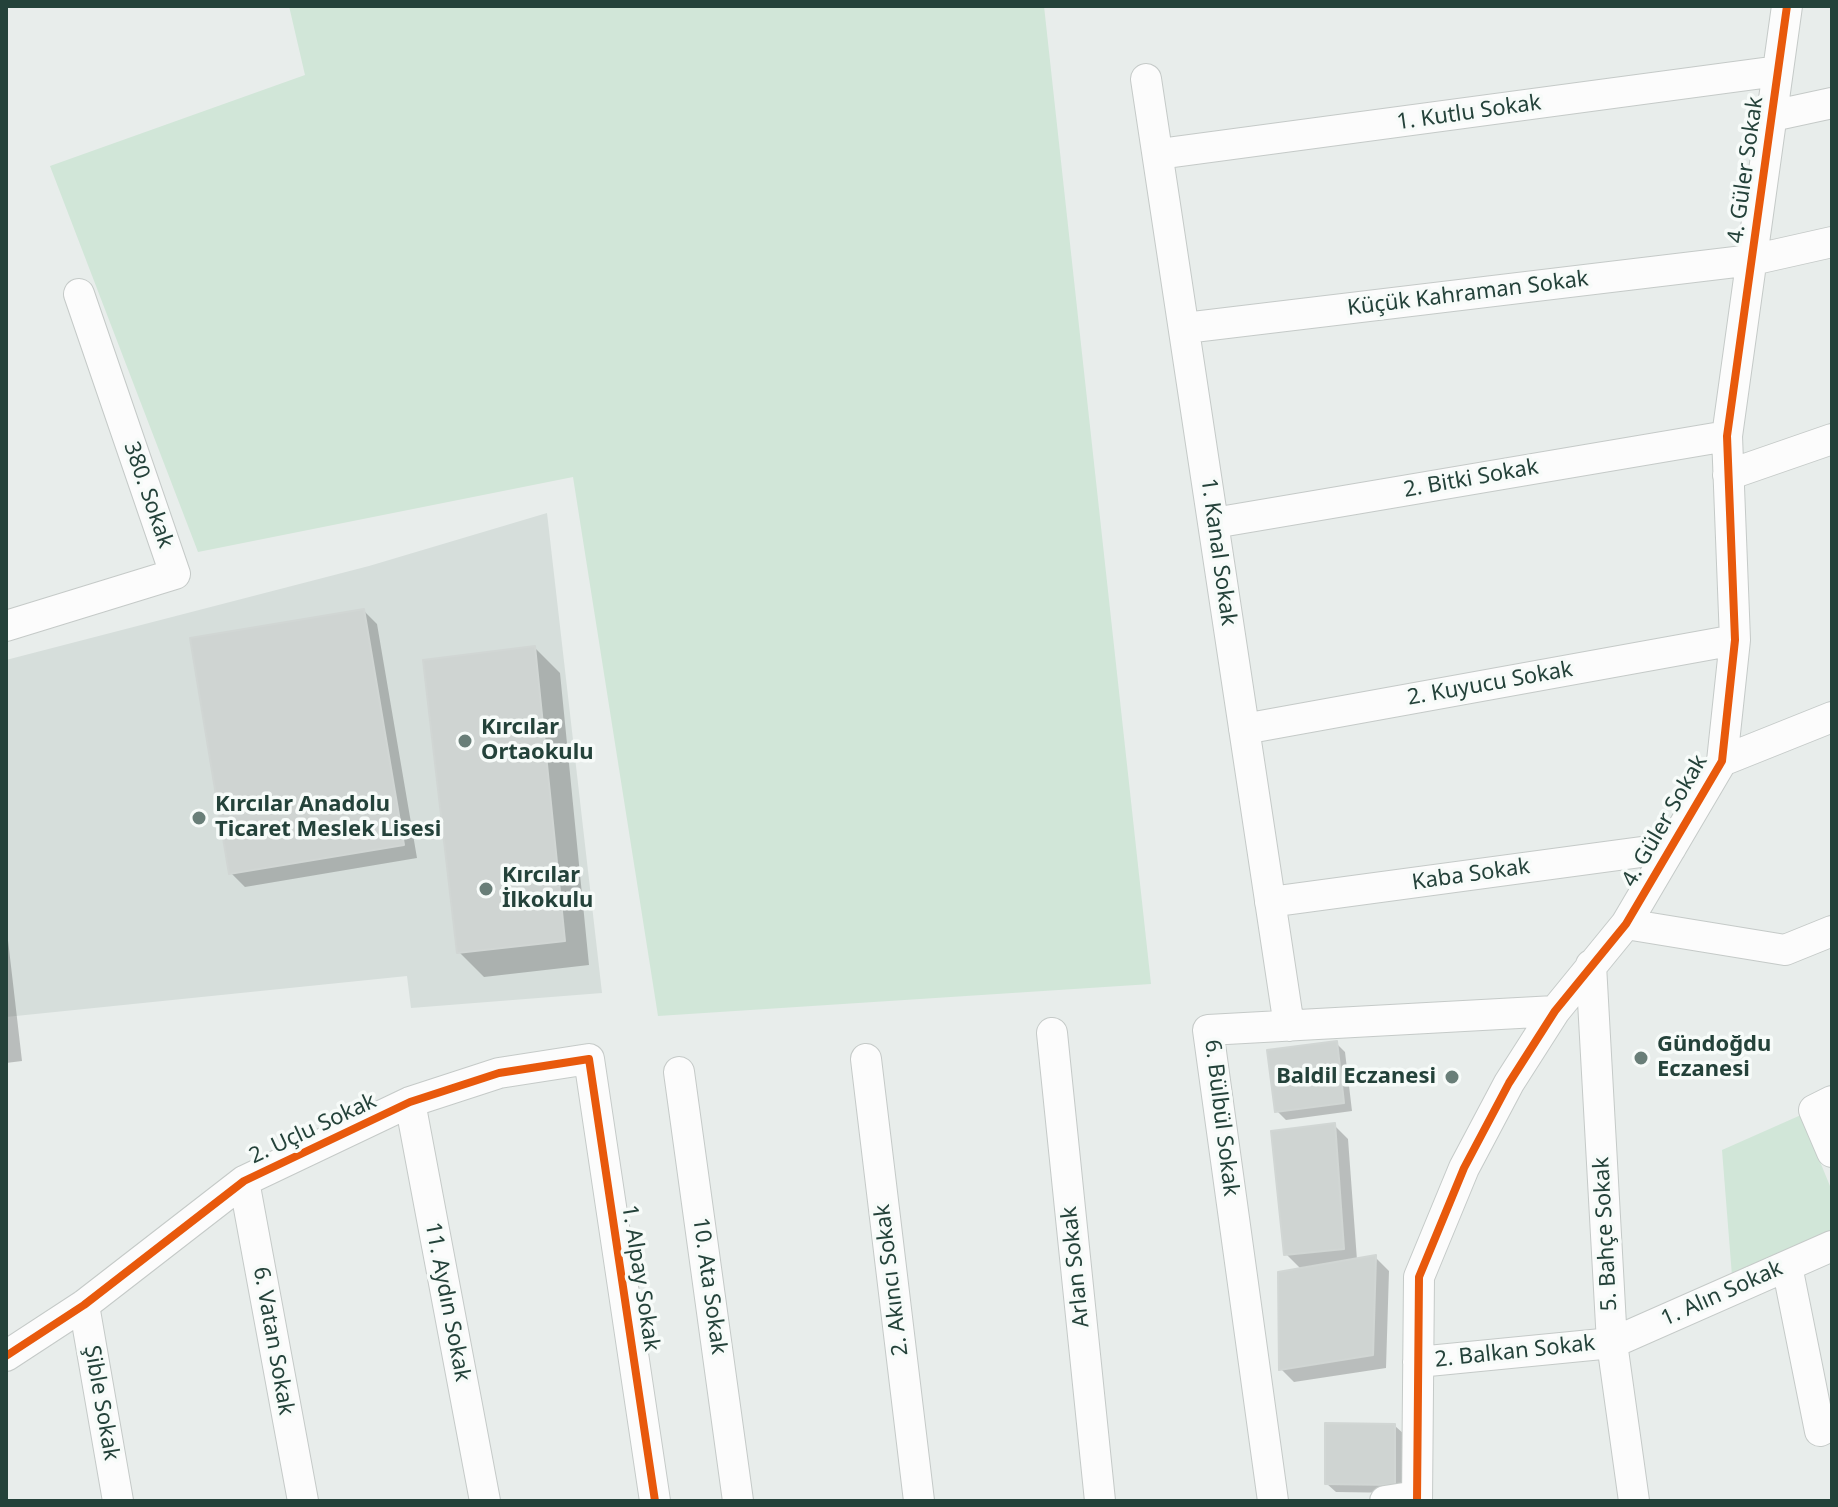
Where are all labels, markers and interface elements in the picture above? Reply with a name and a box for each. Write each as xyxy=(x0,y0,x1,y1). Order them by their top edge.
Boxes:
street label: 1. Kutlu Sokak xyxy=(1395,90,1543,136)
street label: 4. Güler Sokak xyxy=(1723,95,1769,245)
street label: Küçük Kahraman Sokak xyxy=(1346,266,1590,322)
street label: 380. Sokak xyxy=(118,438,178,552)
street label: 2. Bitki Sokak xyxy=(1402,454,1540,504)
street label: 1. Kanal Sokak xyxy=(1195,477,1241,627)
street label: 2. Kuyucu Sokak xyxy=(1405,656,1575,712)
place label: Kırcılar Ortaokulu xyxy=(481,715,594,766)
marker: Kırcılar Ortaokulu xyxy=(456,732,474,750)
street label: 4. Güler Sokak xyxy=(1617,750,1713,892)
place label: Kırcılar Anadolu Ticaret Meslek Lisesi xyxy=(215,792,441,844)
marker: Kırcılar Anadolu Ticaret Meslek Lisesi xyxy=(190,809,208,827)
street label: Kaba Sokak xyxy=(1410,854,1532,896)
place label: Kırcılar İlkokulu xyxy=(502,863,593,914)
marker: Kırcılar İlkokulu xyxy=(477,880,495,898)
place label: Gündoğdu Eczanesi xyxy=(1657,1032,1771,1084)
street label: 6. Bülbül Sokak xyxy=(1198,1038,1244,1198)
marker: Gündoğdu Eczanesi xyxy=(1632,1049,1650,1067)
place label: Baldil Eczanesi xyxy=(1276,1064,1436,1090)
marker: Baldil Eczanesi xyxy=(1443,1068,1461,1086)
street label: 2. Uçlu Sokak xyxy=(245,1088,381,1170)
street label: 5. Bahçe Sokak xyxy=(1589,1156,1623,1312)
street label: 1. Alpay Sokak xyxy=(615,1203,665,1353)
street label: 2. Akıncı Sokak xyxy=(870,1203,914,1357)
street label: Arlan Sokak xyxy=(1057,1205,1095,1329)
street label: 10. Ata Sokak xyxy=(686,1216,732,1356)
street label: 11. Aydın Sokak xyxy=(419,1220,475,1384)
street label: 1. Alın Sokak xyxy=(1657,1255,1787,1333)
street label: 6. Vatan Sokak xyxy=(247,1265,299,1417)
street label: 2. Balkan Sokak xyxy=(1433,1330,1597,1374)
street label: Şible Sokak xyxy=(78,1343,124,1463)

